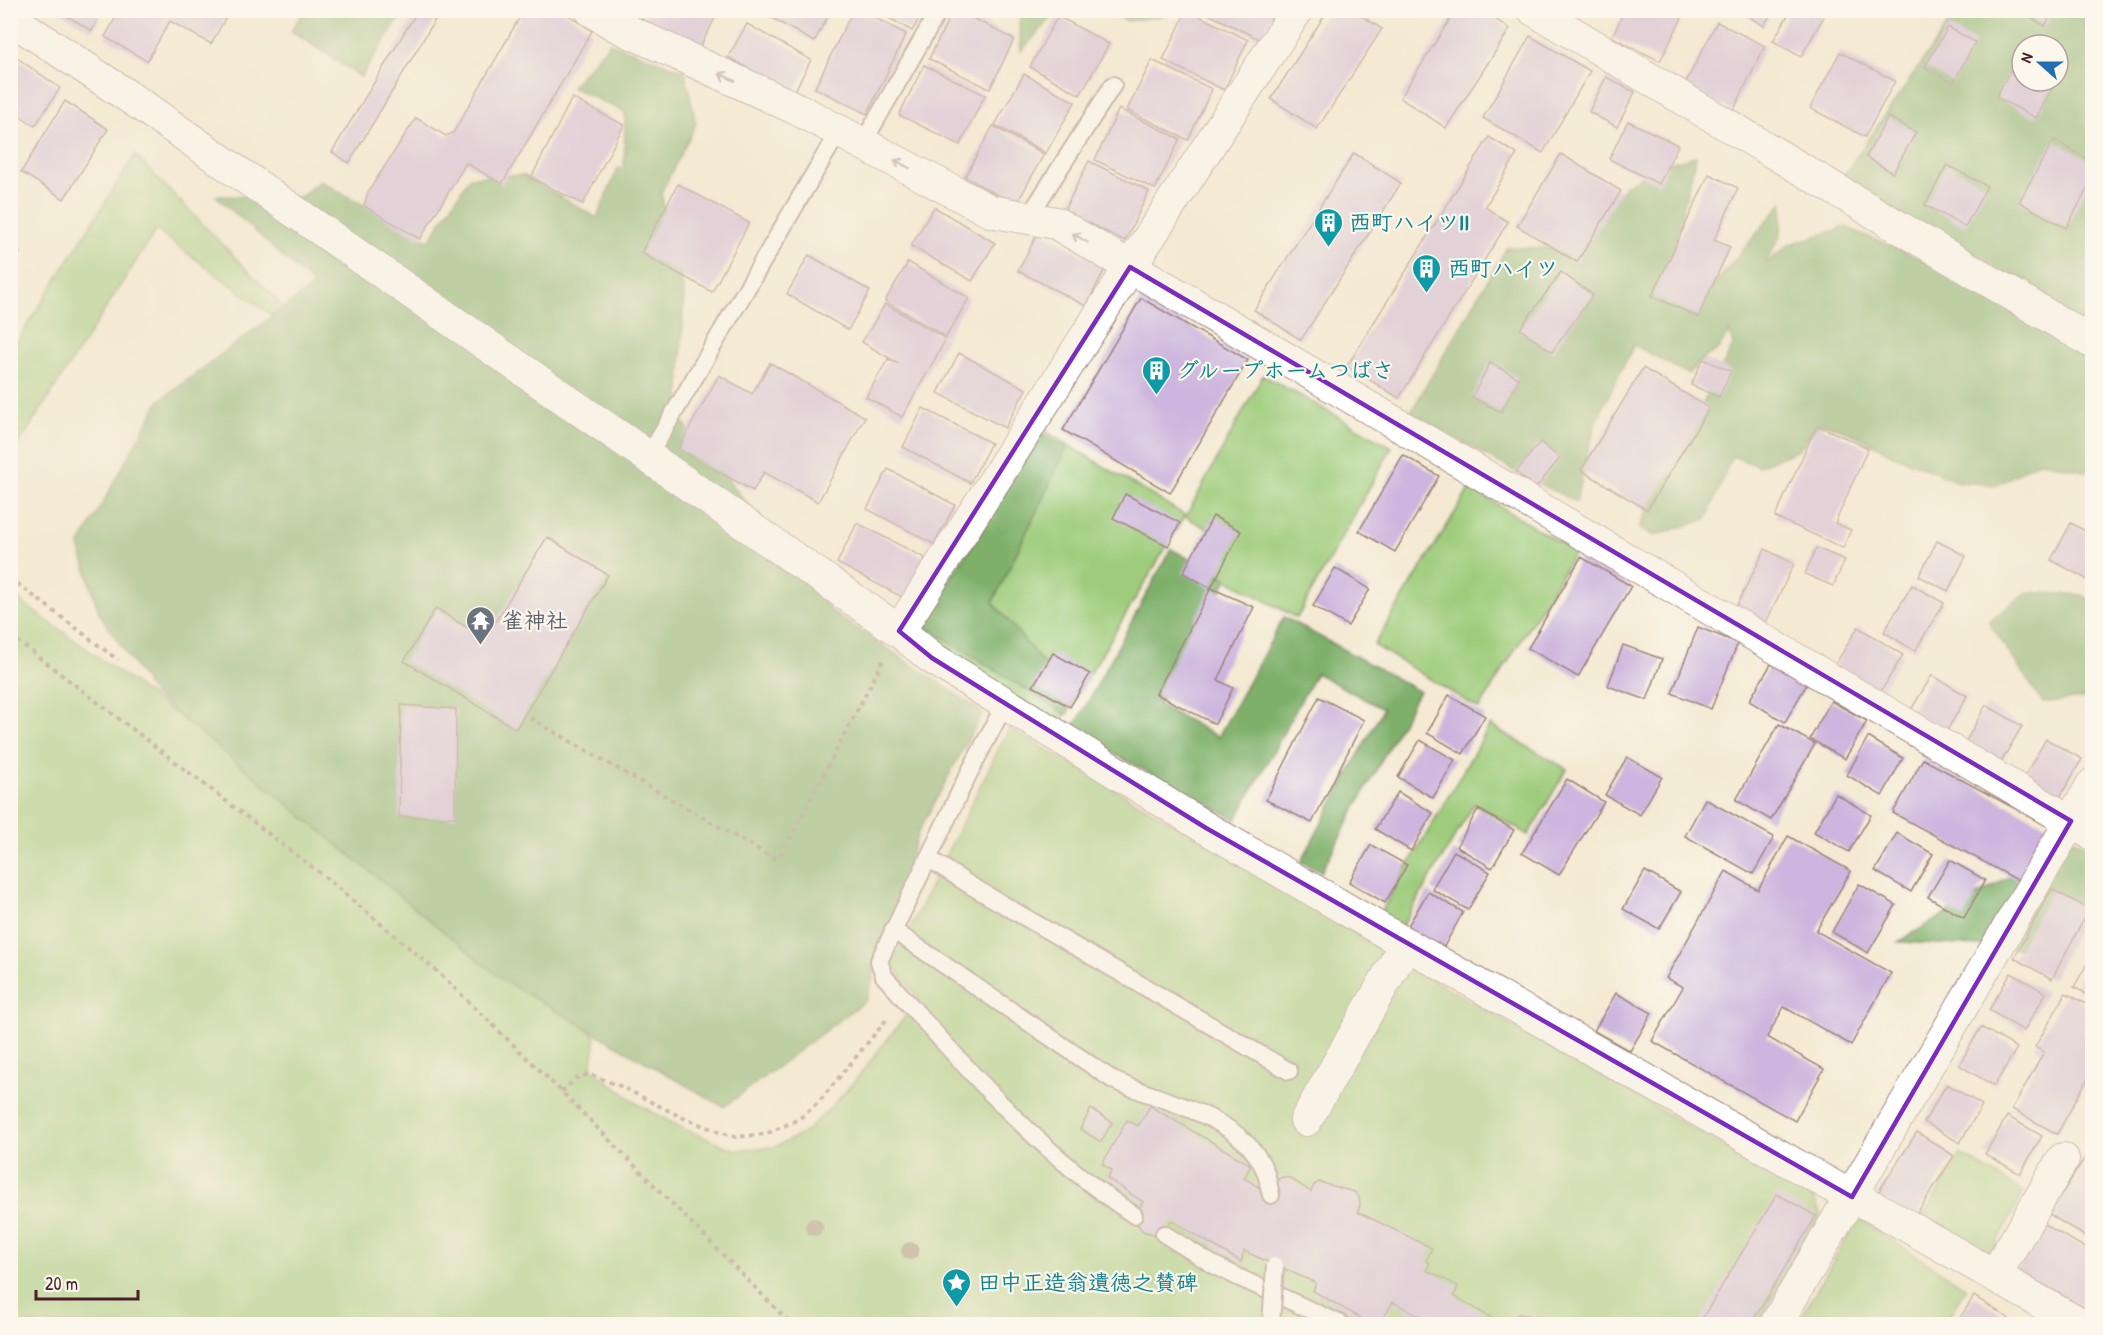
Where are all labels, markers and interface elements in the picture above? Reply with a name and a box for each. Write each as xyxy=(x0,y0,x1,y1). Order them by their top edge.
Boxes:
north arrow xyxy=(2010,33,2070,93)
text: N xyxy=(2014,49,2038,66)
one-way arrow xyxy=(719,71,737,82)
one-way arrow xyxy=(893,158,911,169)
building icon: 西町ハイツII xyxy=(1312,206,1344,248)
place label: 西町ハイツII xyxy=(1349,207,1469,237)
one-way arrow xyxy=(1072,231,1089,243)
building icon: 西町ハイツ xyxy=(1411,252,1443,294)
place label: 西町ハイツ xyxy=(1448,253,1558,283)
building icon: グループホームつばさ xyxy=(1140,354,1172,396)
place label: グループホームつばさ xyxy=(1177,355,1394,385)
temple icon: 雀神社 xyxy=(465,604,497,646)
place label: 雀神社 xyxy=(502,605,568,635)
scale bar xyxy=(36,1263,138,1301)
place icon: 田中正造翁遺徳之賛碑 xyxy=(941,1266,973,1308)
place label: 田中正造翁遺徳之賛碑 xyxy=(978,1267,1198,1297)
text: 20 m xyxy=(45,1271,78,1296)

